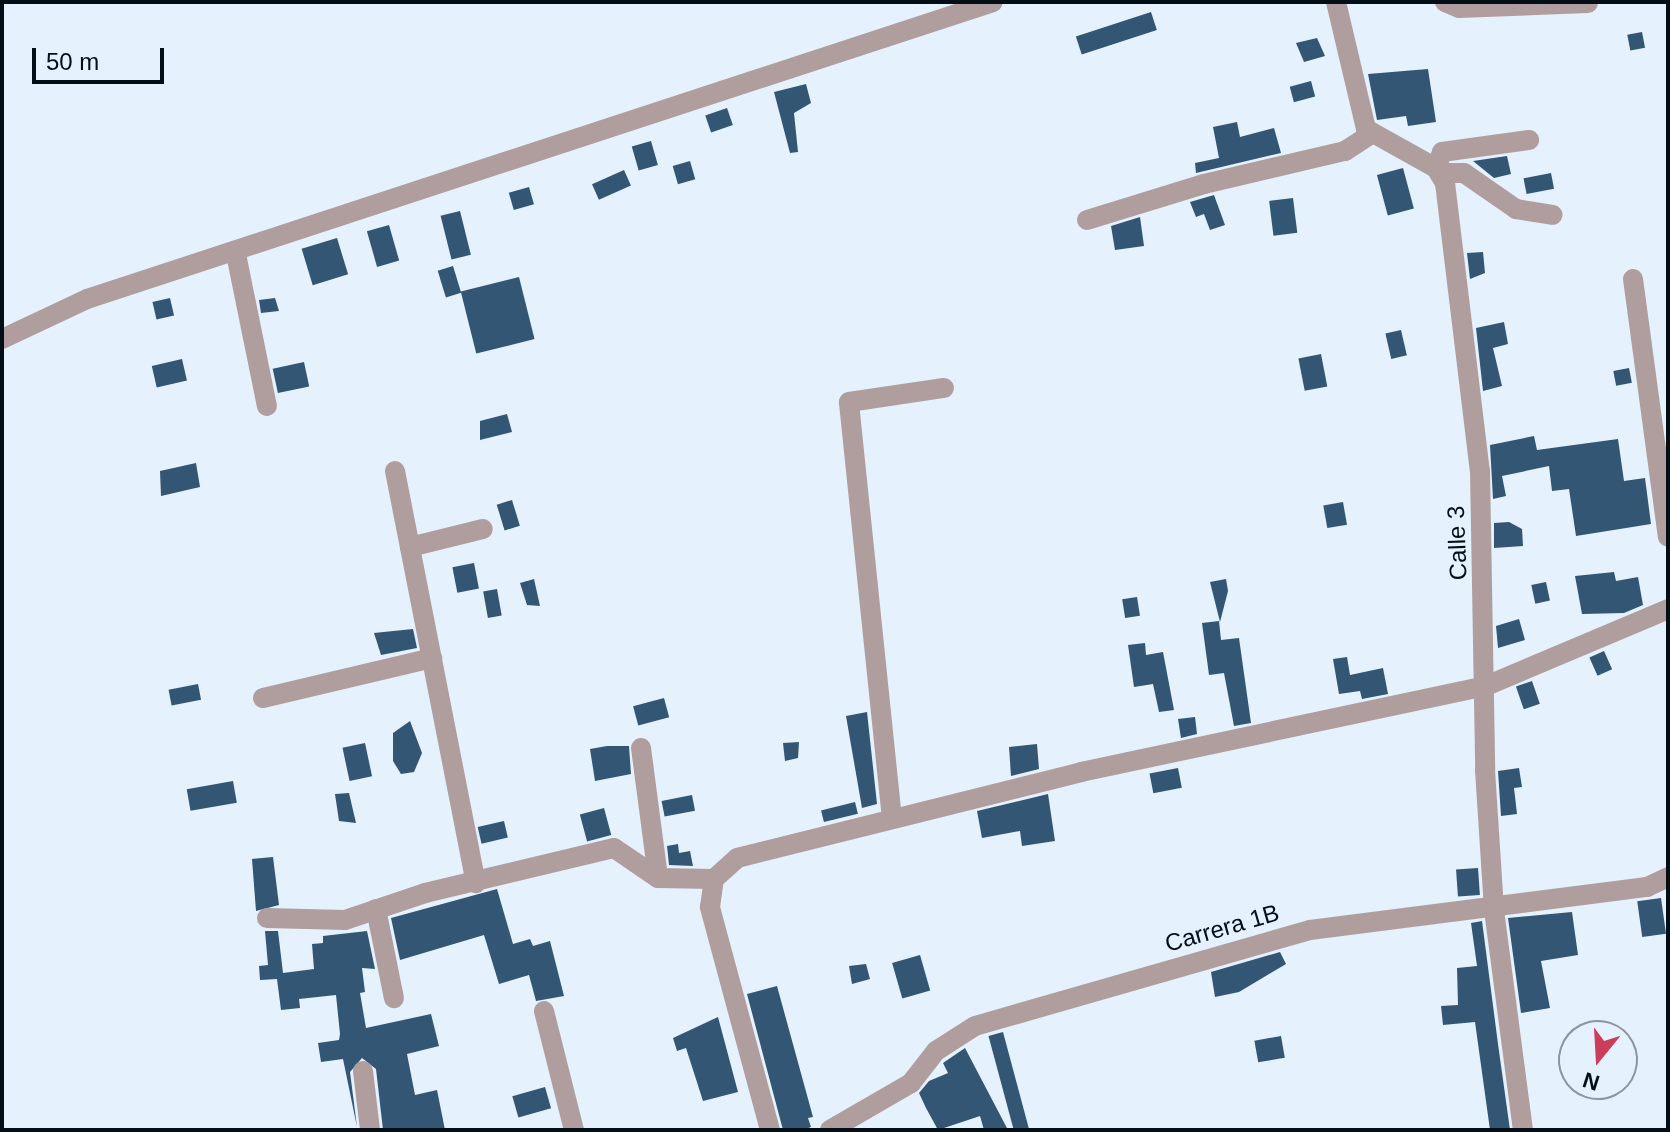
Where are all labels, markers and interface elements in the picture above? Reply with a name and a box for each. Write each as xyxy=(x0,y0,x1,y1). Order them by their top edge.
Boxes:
scale bar xyxy=(36,32,168,82)
text: 50 m xyxy=(46,48,99,75)
street label: Calle 3 xyxy=(1441,505,1473,581)
street label: Carrera 1B xyxy=(1162,898,1282,958)
north arrow xyxy=(1558,1020,1638,1100)
text: N xyxy=(1580,1067,1602,1096)

